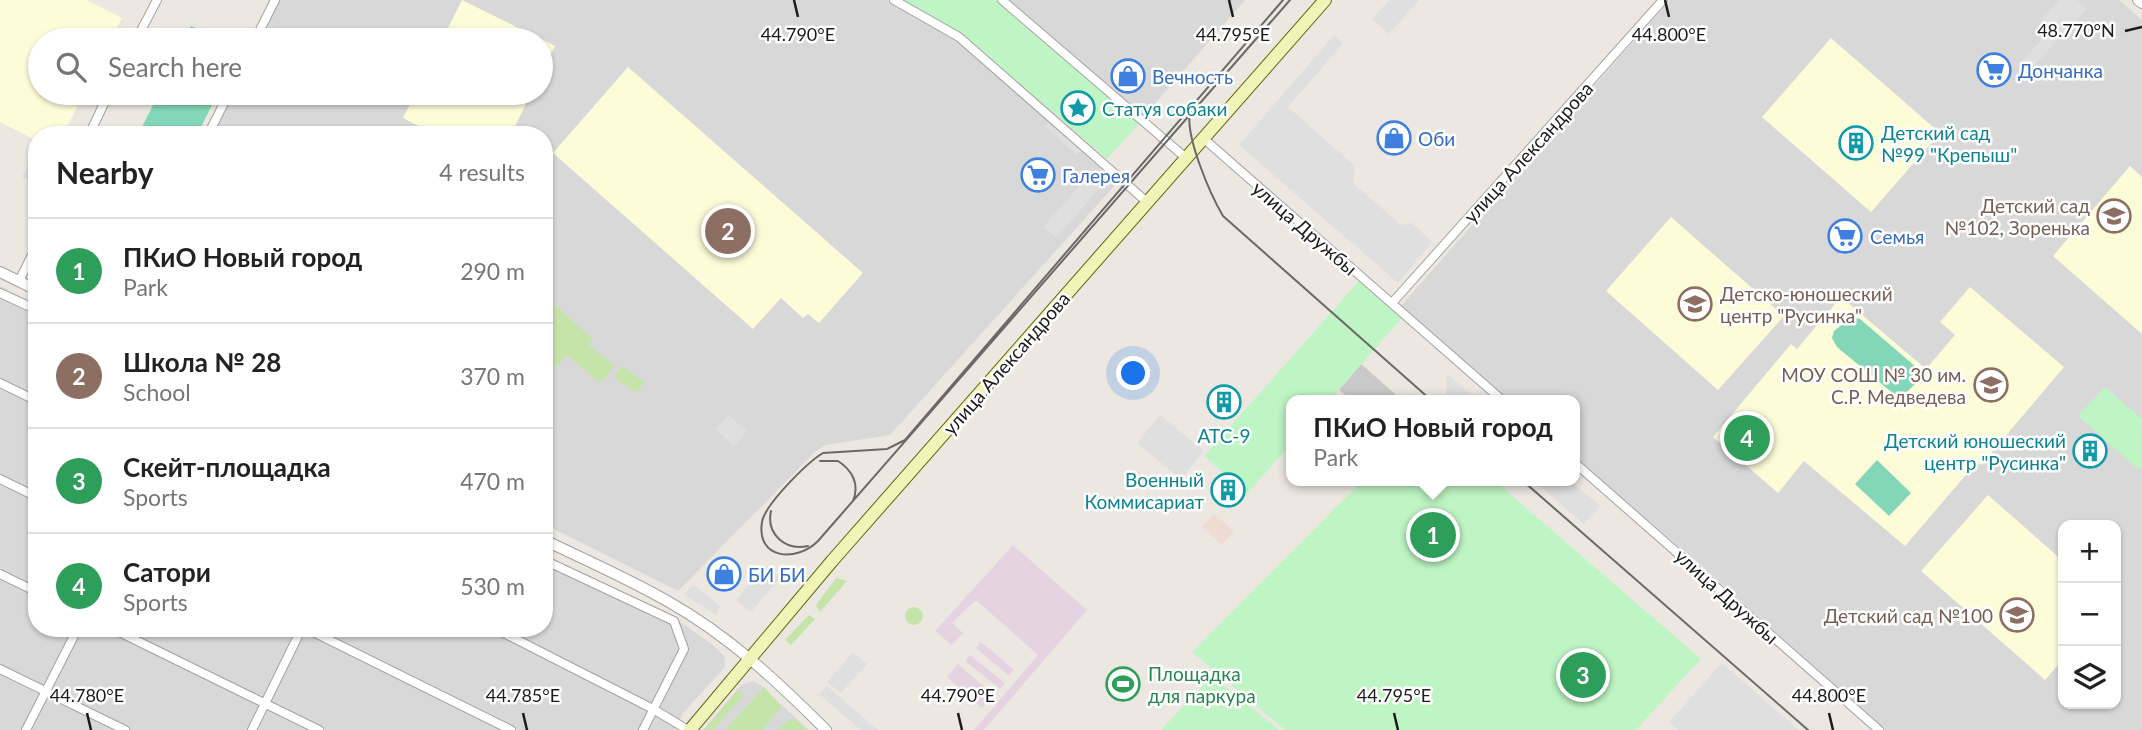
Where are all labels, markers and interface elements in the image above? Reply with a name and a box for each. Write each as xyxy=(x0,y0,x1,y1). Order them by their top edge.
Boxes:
text: 48.770°N xyxy=(2037,19,2115,41)
text: 44.790°E xyxy=(761,23,835,45)
text: 44.795°E xyxy=(1196,23,1270,45)
text: 44.800°E xyxy=(1632,23,1706,45)
search box xyxy=(28,28,553,105)
icon: search xyxy=(52,48,90,86)
text: Search here xyxy=(108,51,242,83)
supermarket icon: Дончанка xyxy=(1975,51,2013,89)
shop icon: Вечность xyxy=(1109,57,1147,95)
place label: Дончанка xyxy=(2018,59,2103,82)
place label: Вечность xyxy=(1152,65,1233,88)
street label: улица Александрова xyxy=(1459,77,1597,227)
place icon: Статуя собаки xyxy=(1059,89,1097,127)
place label: Статуя собаки xyxy=(1102,97,1227,120)
shop icon: Оби xyxy=(1375,119,1413,157)
place label: Детский сад №99 "Крепыш" xyxy=(1881,121,2017,166)
building icon: Детский сад №99 "Крепыш" xyxy=(1837,124,1875,162)
place label: Оби xyxy=(1418,127,1455,150)
text: Nearby xyxy=(56,154,154,190)
supermarket icon: Галерея xyxy=(1019,156,1057,194)
text: 4 results xyxy=(439,158,525,186)
place label: Галерея xyxy=(1062,164,1130,187)
street label: улица Дружбы xyxy=(1248,176,1362,280)
place label: Детский сад №102, Зоренька xyxy=(1944,194,2090,239)
school or university icon: Детский сад №102, Зоренька xyxy=(2095,197,2133,235)
pin: 2 xyxy=(705,205,751,257)
supermarket icon: Семья xyxy=(1826,217,1864,255)
place label: Семья xyxy=(1870,225,1924,248)
text: ПКиО Новый город xyxy=(123,241,362,273)
text: 1 xyxy=(72,257,86,285)
text: 290 m xyxy=(460,257,525,285)
text: Park xyxy=(123,273,168,301)
place label: Детско-юношеский центр "Русинка" xyxy=(1720,282,1893,327)
school or university icon: Детско-юношеский центр "Русинка" xyxy=(1676,285,1714,323)
street label: улица Александрова xyxy=(938,287,1074,439)
text: Школа № 28 xyxy=(123,346,281,378)
your location xyxy=(1116,356,1150,390)
text: 2 xyxy=(72,362,86,390)
text: 370 m xyxy=(460,362,525,390)
place label: МОУ СОШ № 30 им. С.Р. Медведева xyxy=(1781,363,1966,408)
school or university icon: МОУ СОШ № 30 им. С.Р. Медведева xyxy=(1972,366,2010,404)
text: School xyxy=(123,378,191,406)
building icon: АТС-9 xyxy=(1205,383,1243,421)
popup xyxy=(1286,395,1580,486)
text: ПКиО Новый город xyxy=(1313,411,1553,443)
pin: 4 xyxy=(1724,412,1770,464)
place label: АТС-9 xyxy=(1198,424,1250,447)
place label: Детский юношеский центр "Русинка" xyxy=(1884,429,2066,474)
building icon: Детский юношеский центр "Русинка" xyxy=(2071,432,2109,470)
text: Park xyxy=(1313,443,1358,471)
text: Скейт-площадка xyxy=(123,451,331,483)
text: 3 xyxy=(72,467,86,495)
text: 470 m xyxy=(460,467,525,495)
place label: Военный Коммисариат xyxy=(1085,468,1204,513)
building icon: Военный Коммисариат xyxy=(1209,471,1247,509)
text: Sports xyxy=(123,483,188,511)
pin: 1 xyxy=(1410,509,1456,561)
map controls xyxy=(2058,520,2121,709)
button: + xyxy=(2058,520,2121,583)
street label: улица Дружбы xyxy=(1671,544,1783,648)
shop icon: БИ БИ xyxy=(705,555,743,593)
text: Сатори xyxy=(123,556,211,588)
place label: БИ БИ xyxy=(748,563,805,586)
text: 4 xyxy=(72,572,86,600)
text: 530 m xyxy=(460,572,525,600)
button: − xyxy=(2058,583,2121,646)
text: Sports xyxy=(123,588,188,616)
school or university icon: Детский сад №100 xyxy=(1998,596,2036,634)
place label: Детский сад №100 xyxy=(1824,604,1993,627)
button: layers xyxy=(2058,646,2121,709)
pin: 3 xyxy=(1560,649,1606,701)
place label: Площадка для паркура xyxy=(1148,662,1256,707)
sports icon: Площадка для паркура xyxy=(1104,665,1142,703)
text: 44.780°E xyxy=(50,684,124,706)
text: 44.785°E xyxy=(486,684,560,706)
text: 44.790°E xyxy=(921,684,995,706)
text: 44.795°E xyxy=(1357,684,1431,706)
text: 44.800°E xyxy=(1792,684,1866,706)

